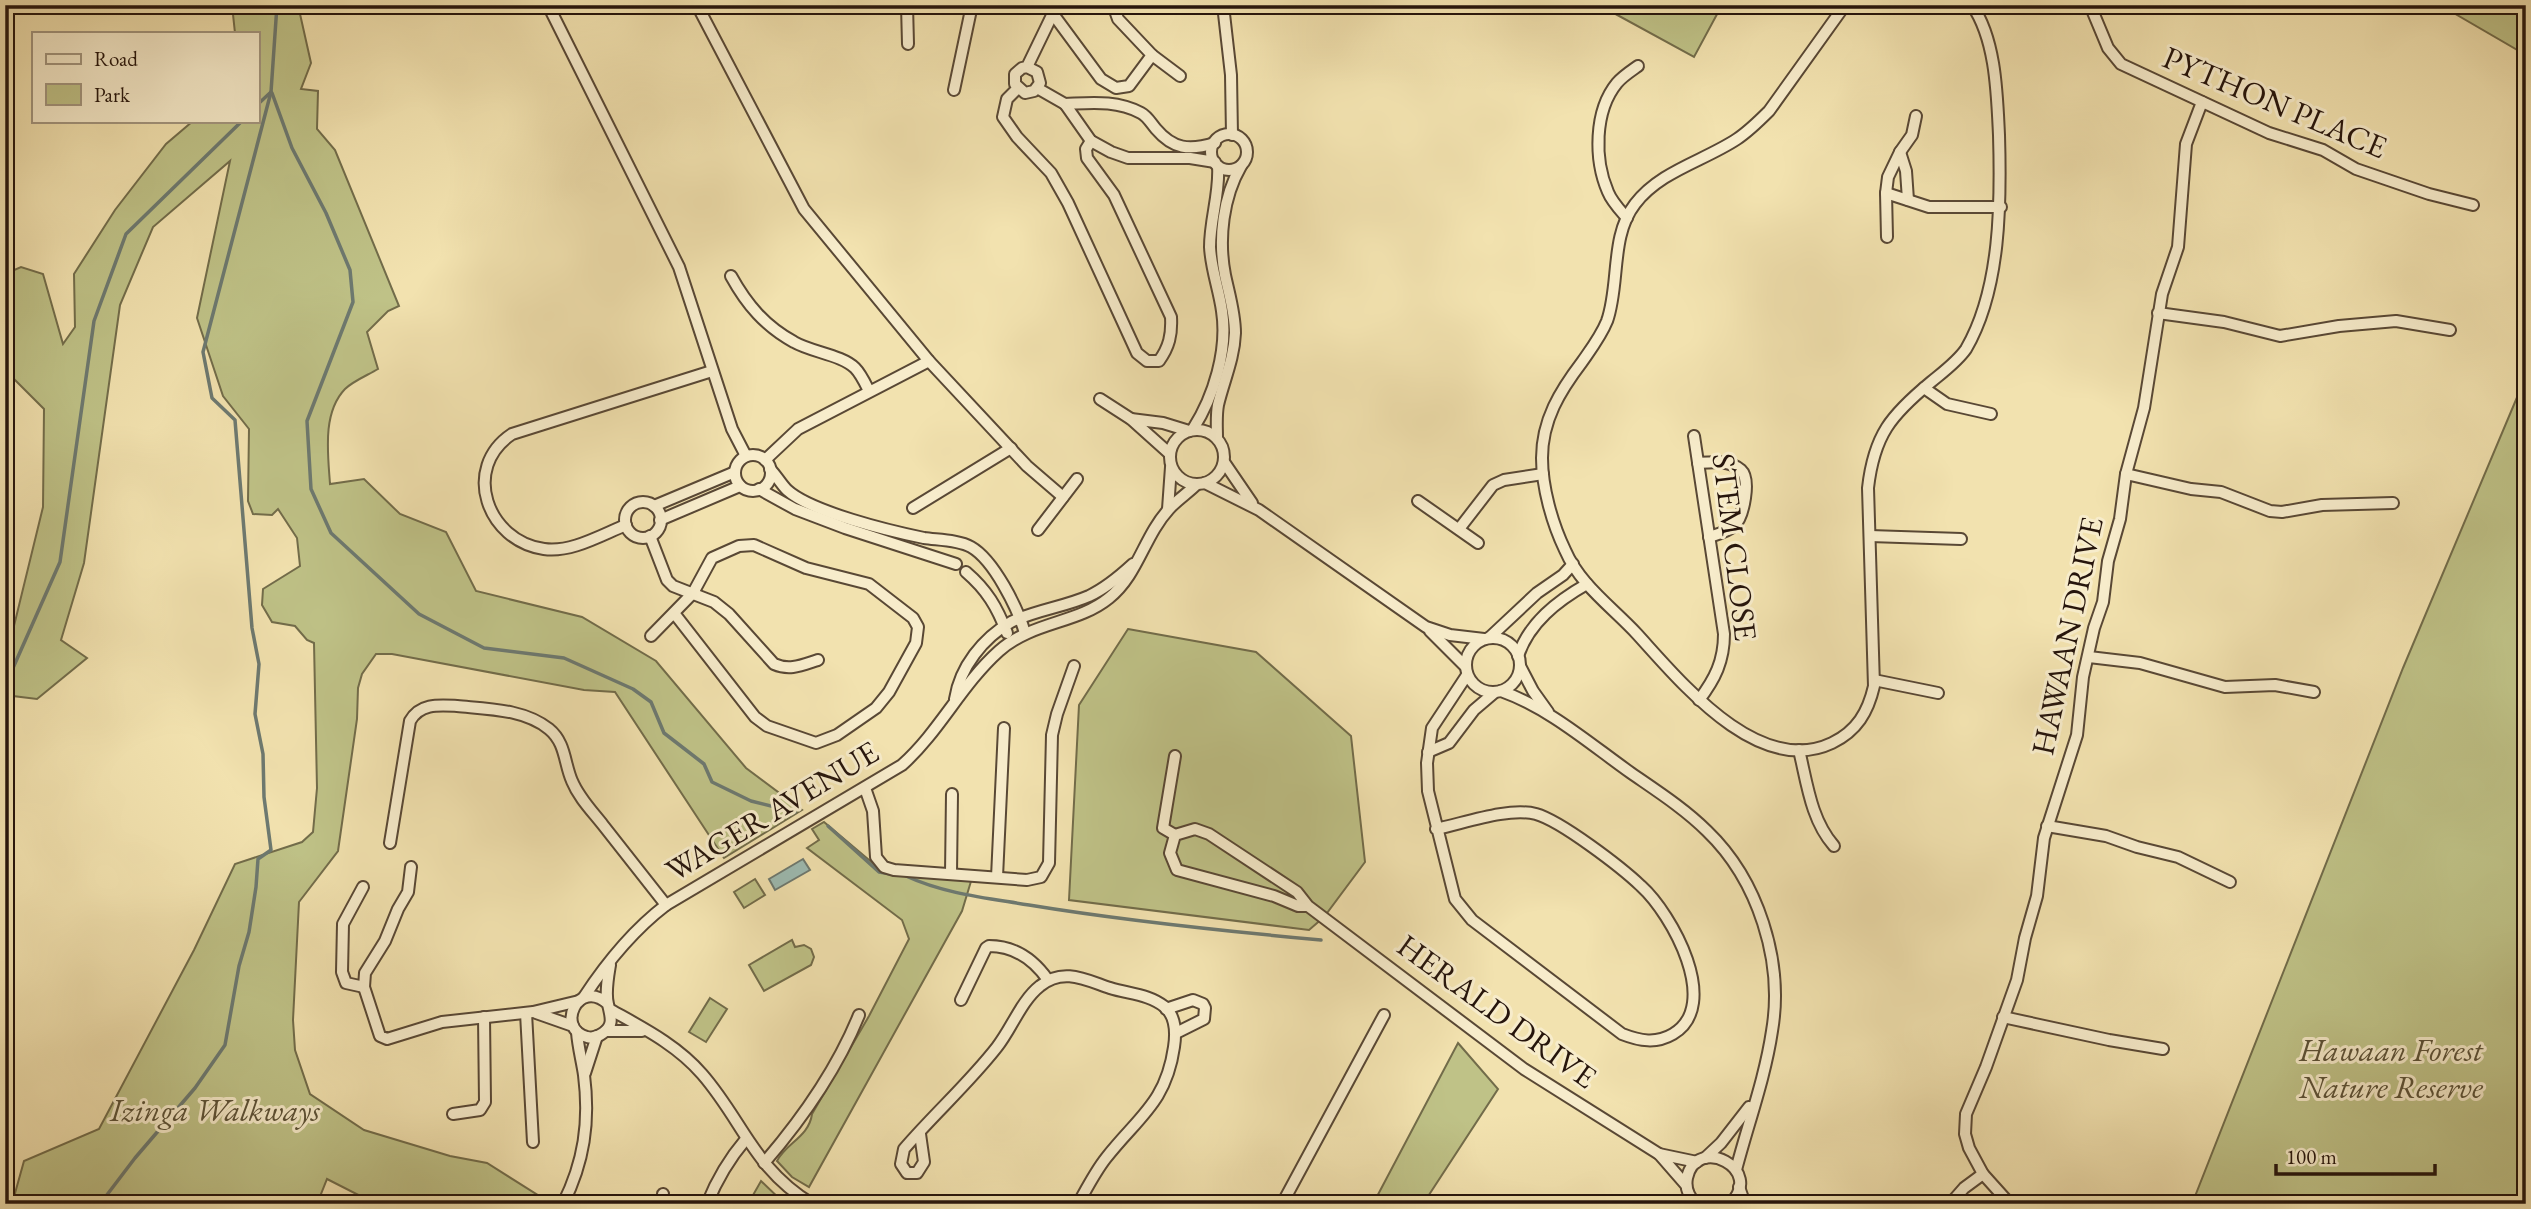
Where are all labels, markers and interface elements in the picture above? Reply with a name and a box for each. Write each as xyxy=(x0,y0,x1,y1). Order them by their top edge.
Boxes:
legend xyxy=(32,32,259,122)
street label: PYTHON PLACE xyxy=(2157,36,2393,168)
text: Road xyxy=(94,45,138,72)
text: Park xyxy=(94,81,131,108)
street label: STEM CLOSE xyxy=(1703,451,1767,643)
street label: HAWAAN DRIVE xyxy=(2021,513,2113,759)
street label: WAGER AVENUE xyxy=(658,731,886,891)
street label: HERALD DRIVE xyxy=(1389,924,1605,1098)
park label: Hawaan Forest Nature Reserve xyxy=(2298,1029,2484,1108)
park label: Izinga Walkways xyxy=(109,1089,320,1131)
scale bar xyxy=(2276,1132,2435,1176)
text: 100 m xyxy=(2286,1143,2337,1170)

